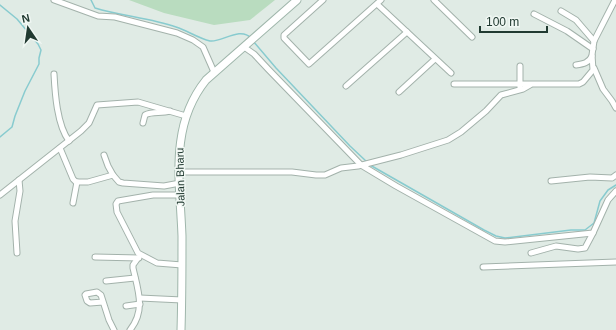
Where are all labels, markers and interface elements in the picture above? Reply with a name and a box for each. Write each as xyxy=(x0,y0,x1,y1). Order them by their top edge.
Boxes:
north arrow xyxy=(8,8,48,48)
scale bar xyxy=(480,8,547,34)
text: N xyxy=(21,12,31,25)
text: 100 m xyxy=(486,15,519,29)
street label: Jalan Bharu xyxy=(173,148,187,206)

